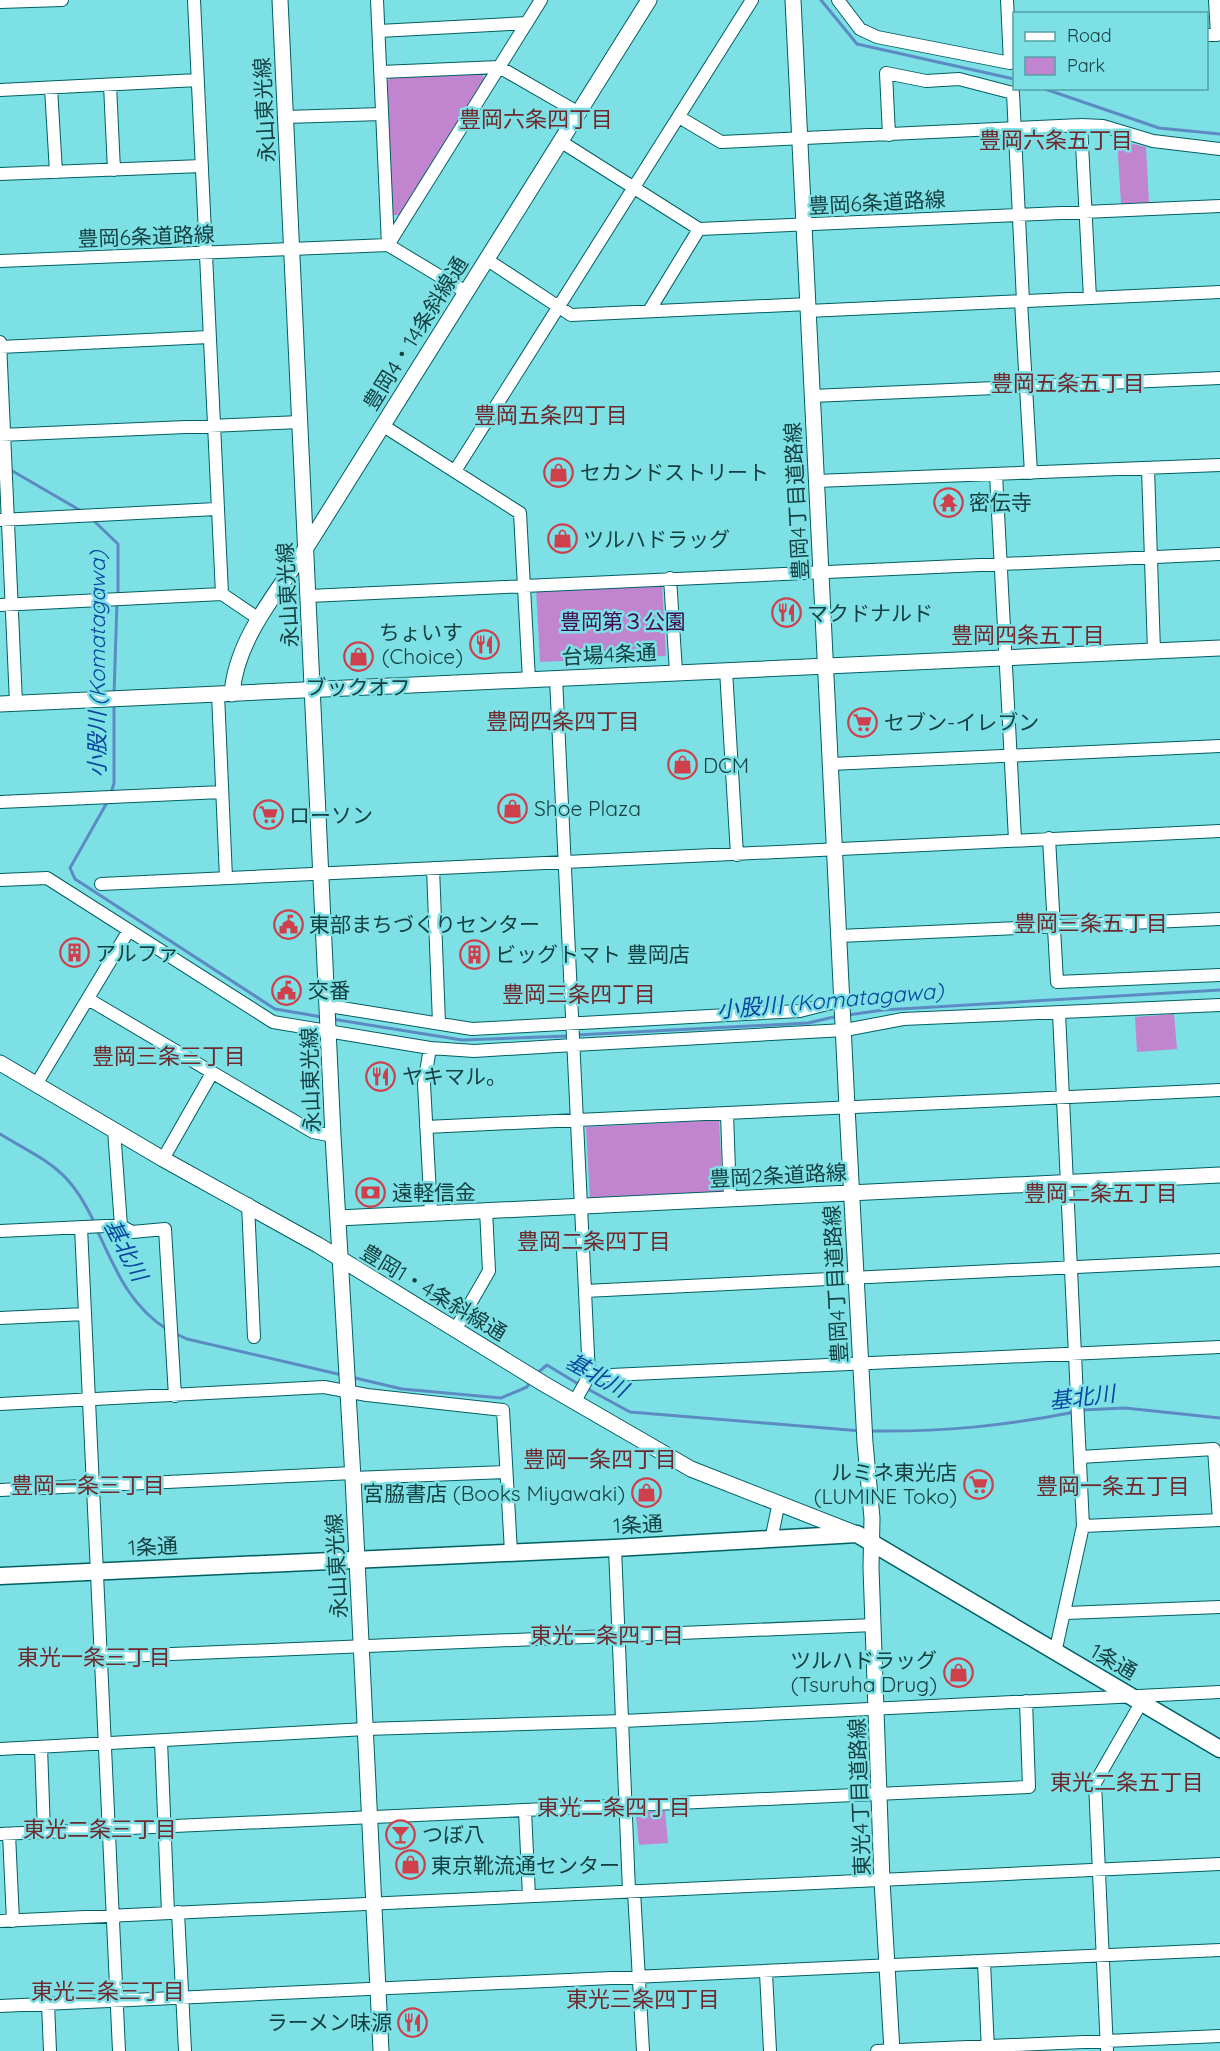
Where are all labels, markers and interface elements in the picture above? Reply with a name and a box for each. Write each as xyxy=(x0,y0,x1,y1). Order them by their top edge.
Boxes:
legend xyxy=(1013,12,1208,90)
text: Road xyxy=(1067,24,1112,47)
text: Park xyxy=(1067,54,1105,77)
street label: 永山東光線 xyxy=(248,57,280,163)
district label: 豊岡六条四丁目 xyxy=(459,105,613,133)
district label: 豊岡六条五丁目 xyxy=(979,126,1133,154)
street label: 豊岡6条道路線 xyxy=(808,185,946,219)
street label: 豊岡6条道路線 xyxy=(77,221,215,251)
street label: 豊岡4・14条斜線通 xyxy=(357,251,473,415)
district label: 豊岡五条五丁目 xyxy=(991,369,1145,397)
district label: 豊岡五条四丁目 xyxy=(474,401,628,429)
street label: 豊岡4丁目道路線 xyxy=(779,421,813,581)
shop icon: セカンドストリート xyxy=(543,456,575,488)
place label: セカンドストリート xyxy=(580,459,769,485)
temple icon: 密伝寺 xyxy=(932,486,964,518)
place label: 密伝寺 xyxy=(969,489,1032,515)
shop icon: ツルハドラッグ xyxy=(546,523,578,555)
place label: ツルハドラッグ xyxy=(583,526,730,552)
street label: 永山東光線 xyxy=(271,542,303,648)
water label: 小股川 (Komatagawa) xyxy=(83,550,111,778)
restaurant icon: マクドナルド xyxy=(770,597,802,629)
place label: マクドナルド xyxy=(807,600,933,626)
park label: 豊岡第３公園 xyxy=(560,608,686,634)
place label: ちょいす (Choice) xyxy=(379,619,463,669)
district label: 豊岡四条五丁目 xyxy=(951,621,1105,649)
restaurant icon: ちょいす (Choice) xyxy=(468,628,500,660)
street label: 台場4条通 xyxy=(561,639,657,669)
shop icon: ブックオフ xyxy=(342,640,374,672)
place label: ブックオフ xyxy=(306,674,411,700)
supermarket icon: セブン-イレブン xyxy=(847,706,879,738)
district label: 豊岡四条四丁目 xyxy=(486,707,640,735)
place label: セブン-イレブン xyxy=(884,709,1039,735)
shop icon: DCM xyxy=(666,749,698,781)
place label: DCM xyxy=(703,752,749,778)
shop icon: Shoe Plaza xyxy=(497,792,529,824)
place label: Shoe Plaza xyxy=(534,795,641,821)
supermarket icon: ローソン xyxy=(252,799,284,831)
place label: ローソン xyxy=(289,802,373,828)
public building icon: 東部まちづくりセンター xyxy=(272,908,304,940)
district label: 豊岡三条五丁目 xyxy=(1014,909,1168,937)
place label: 東部まちづくりセンター xyxy=(309,911,540,937)
building icon: アルファ xyxy=(58,937,90,969)
building icon: ビッグトマト 豊岡店 xyxy=(458,938,490,970)
place label: アルファ xyxy=(95,940,179,966)
place label: ビッグトマト 豊岡店 xyxy=(495,941,690,967)
public building icon: 交番 xyxy=(271,974,303,1006)
water label: 小股川 (Komatagawa) xyxy=(716,976,945,1024)
place label: 交番 xyxy=(308,977,350,1003)
district label: 豊岡三条四丁目 xyxy=(502,980,656,1008)
street label: 永山東光線 xyxy=(295,1027,325,1133)
district label: 豊岡三条三丁目 xyxy=(92,1042,246,1070)
restaurant icon: ヤキマル。 xyxy=(365,1060,397,1092)
place label: ヤキマル。 xyxy=(402,1063,507,1089)
street label: 豊岡2条道路線 xyxy=(709,1158,847,1192)
bank icon: 遠軽信金 xyxy=(355,1176,387,1208)
place label: 遠軽信金 xyxy=(392,1179,476,1205)
district label: 豊岡二条五丁目 xyxy=(1024,1179,1178,1207)
street label: 豊岡4丁目道路線 xyxy=(818,1204,852,1364)
water label: 基北川 xyxy=(98,1214,155,1287)
district label: 豊岡二条四丁目 xyxy=(517,1227,671,1255)
street label: 豊岡1・4条斜線通 xyxy=(356,1238,512,1346)
water label: 基北川 xyxy=(561,1347,634,1404)
water label: 基北川 xyxy=(1048,1379,1118,1415)
district label: 豊岡一条四丁目 xyxy=(523,1445,677,1473)
place label: ルミネ東光店 (LUMINE Toko) xyxy=(814,1459,957,1509)
supermarket icon: ルミネ東光店 (LUMINE Toko) xyxy=(962,1468,994,1500)
district label: 豊岡一条三丁目 xyxy=(11,1471,165,1499)
district label: 豊岡一条五丁目 xyxy=(1036,1472,1190,1500)
shop icon: 宮脇書店 (Books Miyawaki) xyxy=(630,1477,662,1509)
place label: 宮脇書店 (Books Miyawaki) xyxy=(363,1480,625,1506)
street label: 1条通 xyxy=(612,1510,664,1538)
street label: 永山東光線 xyxy=(320,1513,352,1619)
street label: 1条通 xyxy=(127,1532,179,1560)
district label: 東光一条四丁目 xyxy=(530,1621,684,1649)
street label: 1条通 xyxy=(1086,1637,1142,1685)
district label: 東光一条三丁目 xyxy=(17,1643,171,1671)
place label: ツルハドラッグ (Tsuruha Drug) xyxy=(790,1647,937,1697)
shop icon: ツルハドラッグ (Tsuruha Drug) xyxy=(942,1656,974,1688)
street label: 東光4丁目道路線 xyxy=(843,1718,875,1876)
district label: 東光二条五丁目 xyxy=(1050,1768,1204,1796)
district label: 東光二条四丁目 xyxy=(537,1793,691,1821)
district label: 東光二条三丁目 xyxy=(23,1815,177,1843)
bar icon: つぼ八 xyxy=(385,1818,417,1850)
place label: つぼ八 xyxy=(422,1821,485,1847)
shop icon: 東京靴流通センター xyxy=(394,1849,426,1881)
place label: 東京靴流通センター xyxy=(431,1852,620,1878)
district label: 東光三条三丁目 xyxy=(31,1977,185,2005)
district label: 東光三条四丁目 xyxy=(566,1985,720,2013)
restaurant icon: ラーメン味源 xyxy=(397,2006,429,2038)
place label: ラーメン味源 xyxy=(267,2009,392,2035)

